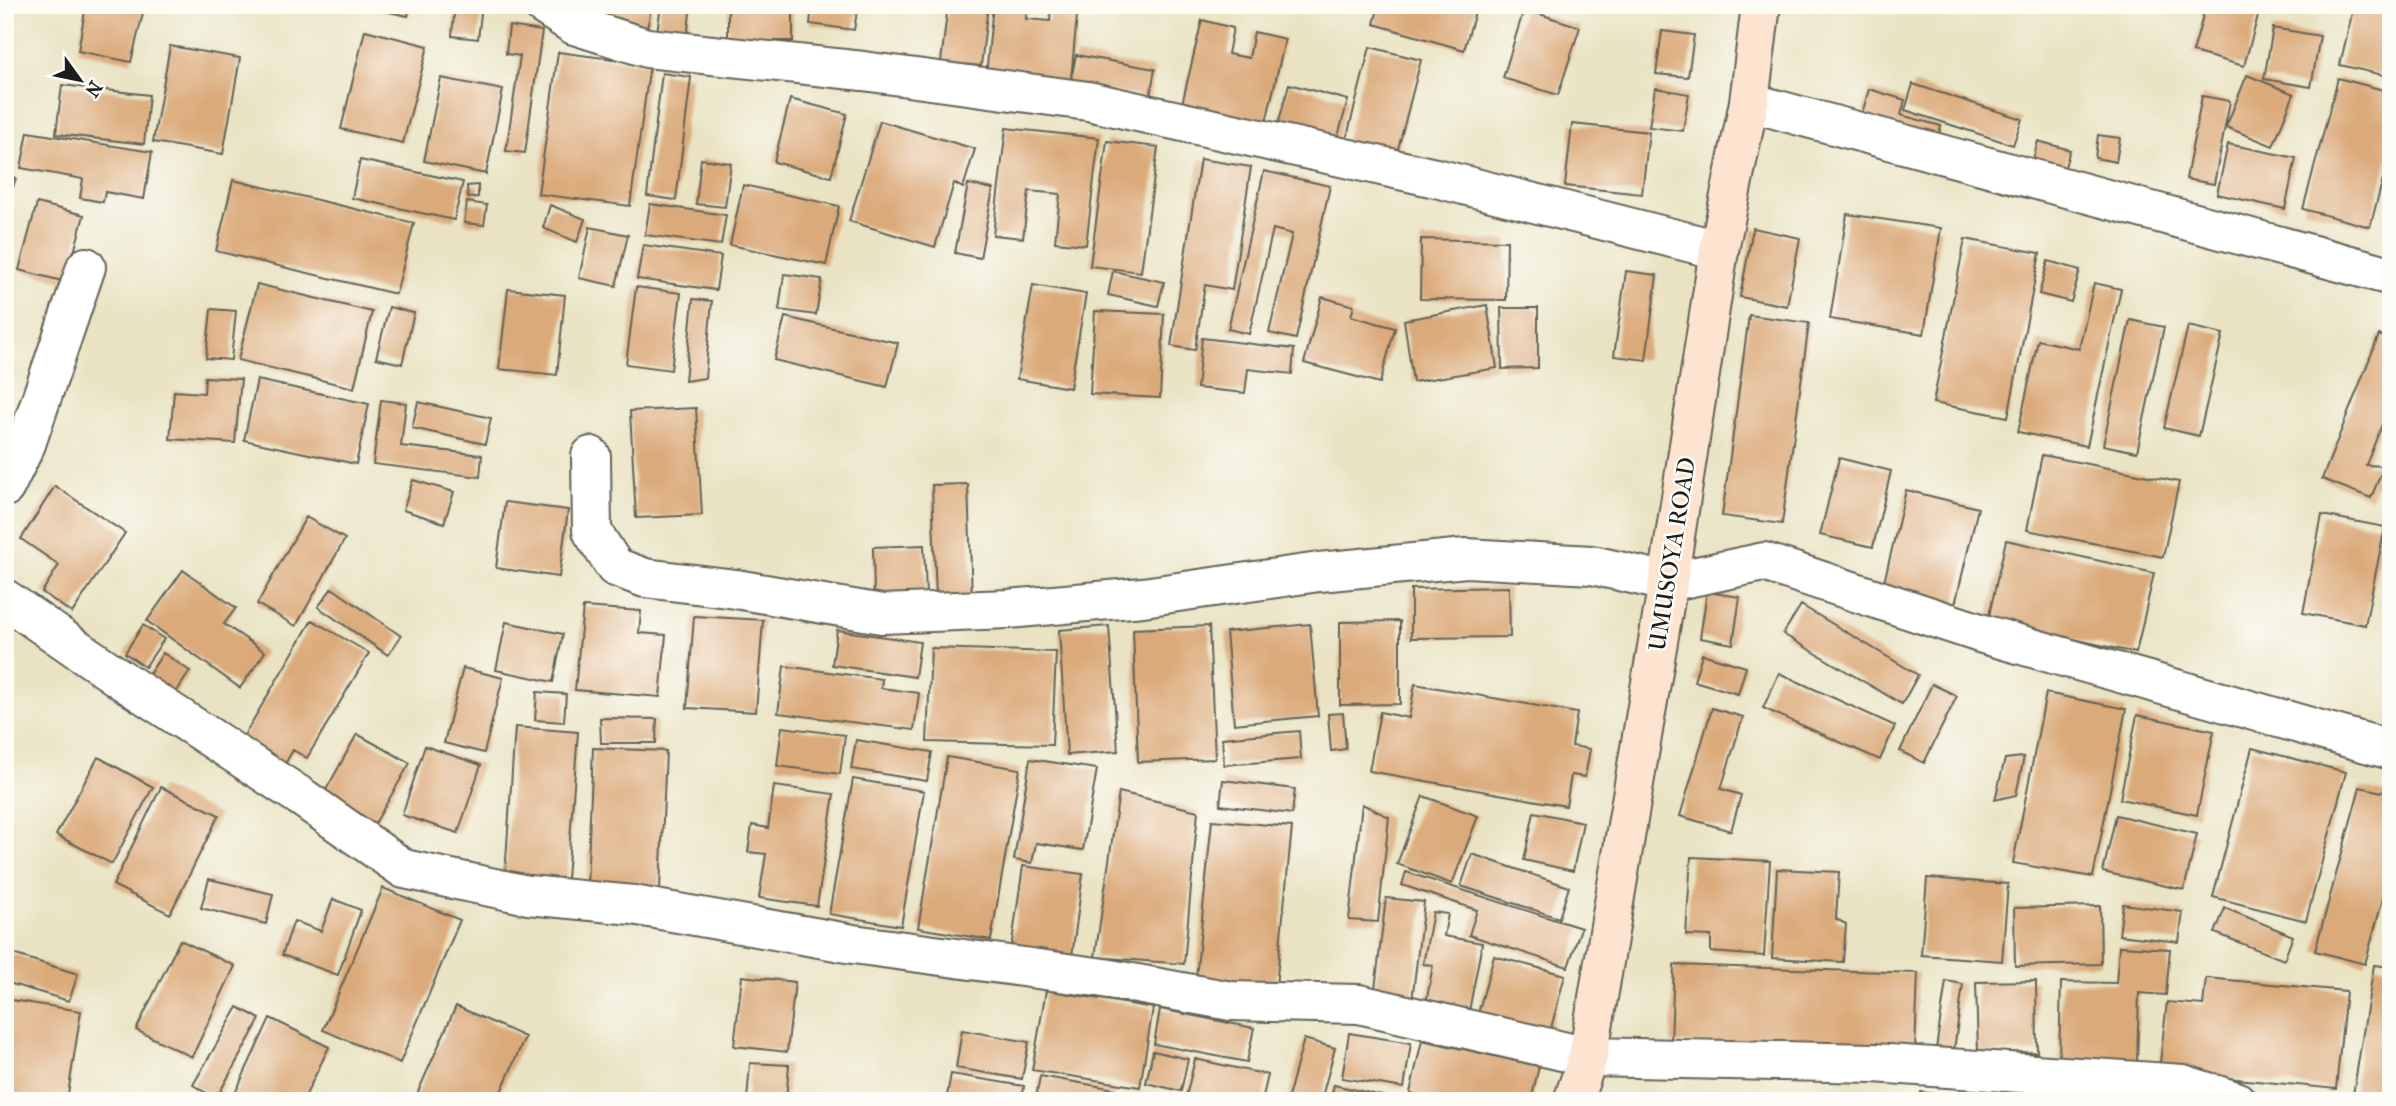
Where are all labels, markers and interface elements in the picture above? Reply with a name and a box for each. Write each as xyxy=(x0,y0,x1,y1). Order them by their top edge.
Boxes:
north arrow xyxy=(46,46,116,116)
text: N xyxy=(80,77,107,101)
street label: UMUSOYA ROAD xyxy=(1643,455,1701,653)

